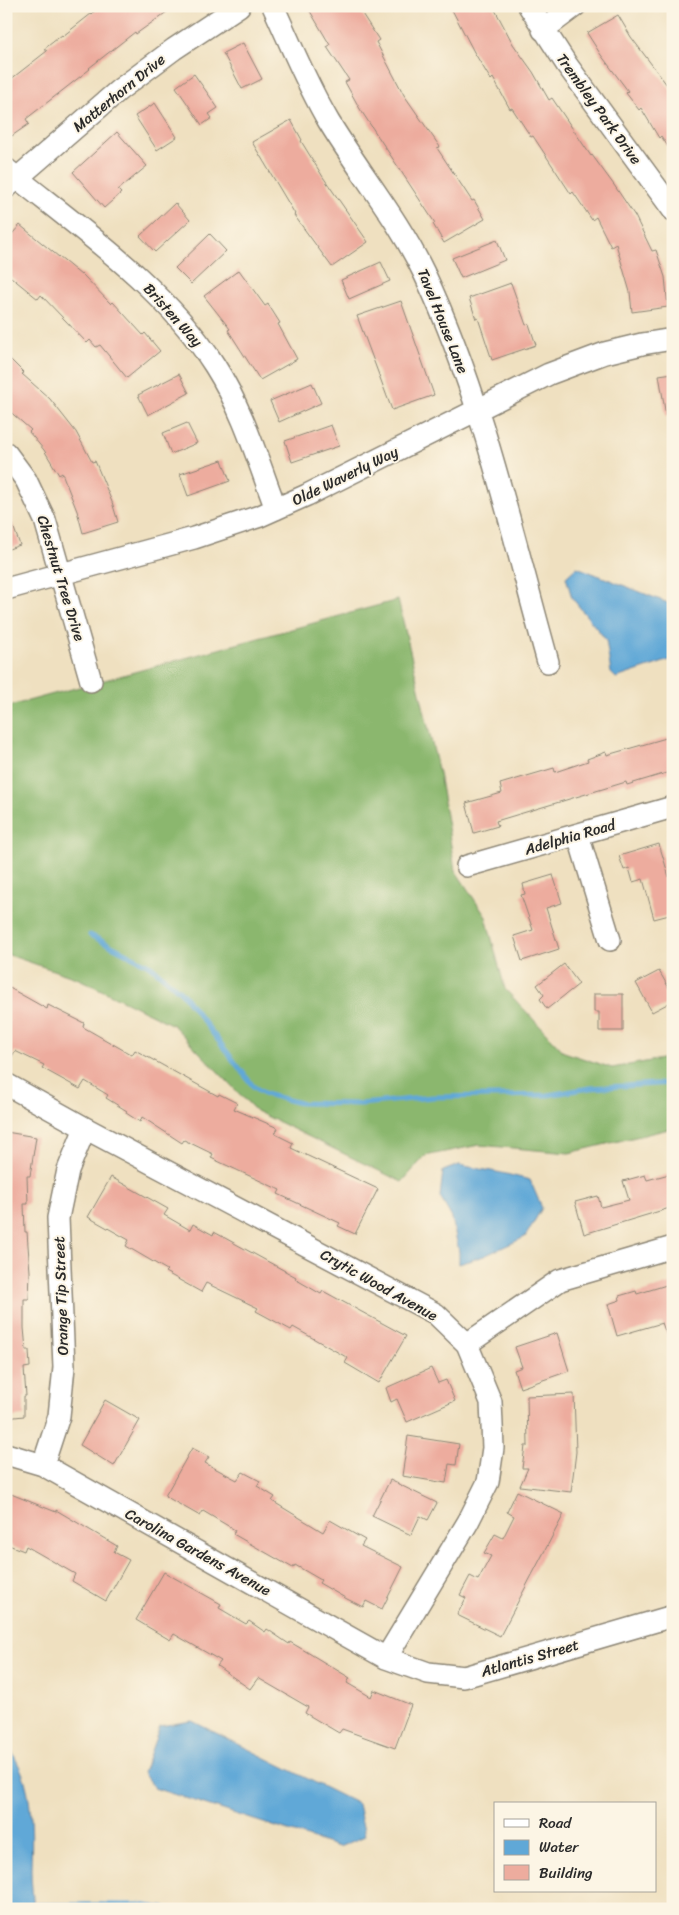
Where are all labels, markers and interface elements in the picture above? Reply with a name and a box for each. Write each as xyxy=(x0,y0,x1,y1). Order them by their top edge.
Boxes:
street label: Matterhorn Drive xyxy=(67,47,171,139)
street label: Trembley Park Drive xyxy=(549,48,649,171)
street label: Tavel House Lane xyxy=(410,264,476,378)
street label: Bristen Way xyxy=(137,277,209,353)
street label: Olde Waverly Way xyxy=(287,439,403,513)
street label: Chestnut Tree Drive xyxy=(30,512,92,644)
street label: Adelphia Road xyxy=(521,811,619,863)
street label: Orange Tip Street xyxy=(46,1236,76,1356)
street label: Crytic Wood Avenue xyxy=(315,1242,443,1328)
street label: Carolina Gardens Avenue xyxy=(120,1501,276,1603)
street label: Atlantis Street xyxy=(477,1631,583,1685)
legend xyxy=(494,1802,656,1892)
text: Road xyxy=(539,1810,572,1836)
text: Water xyxy=(539,1834,579,1860)
text: Building xyxy=(539,1860,593,1886)

